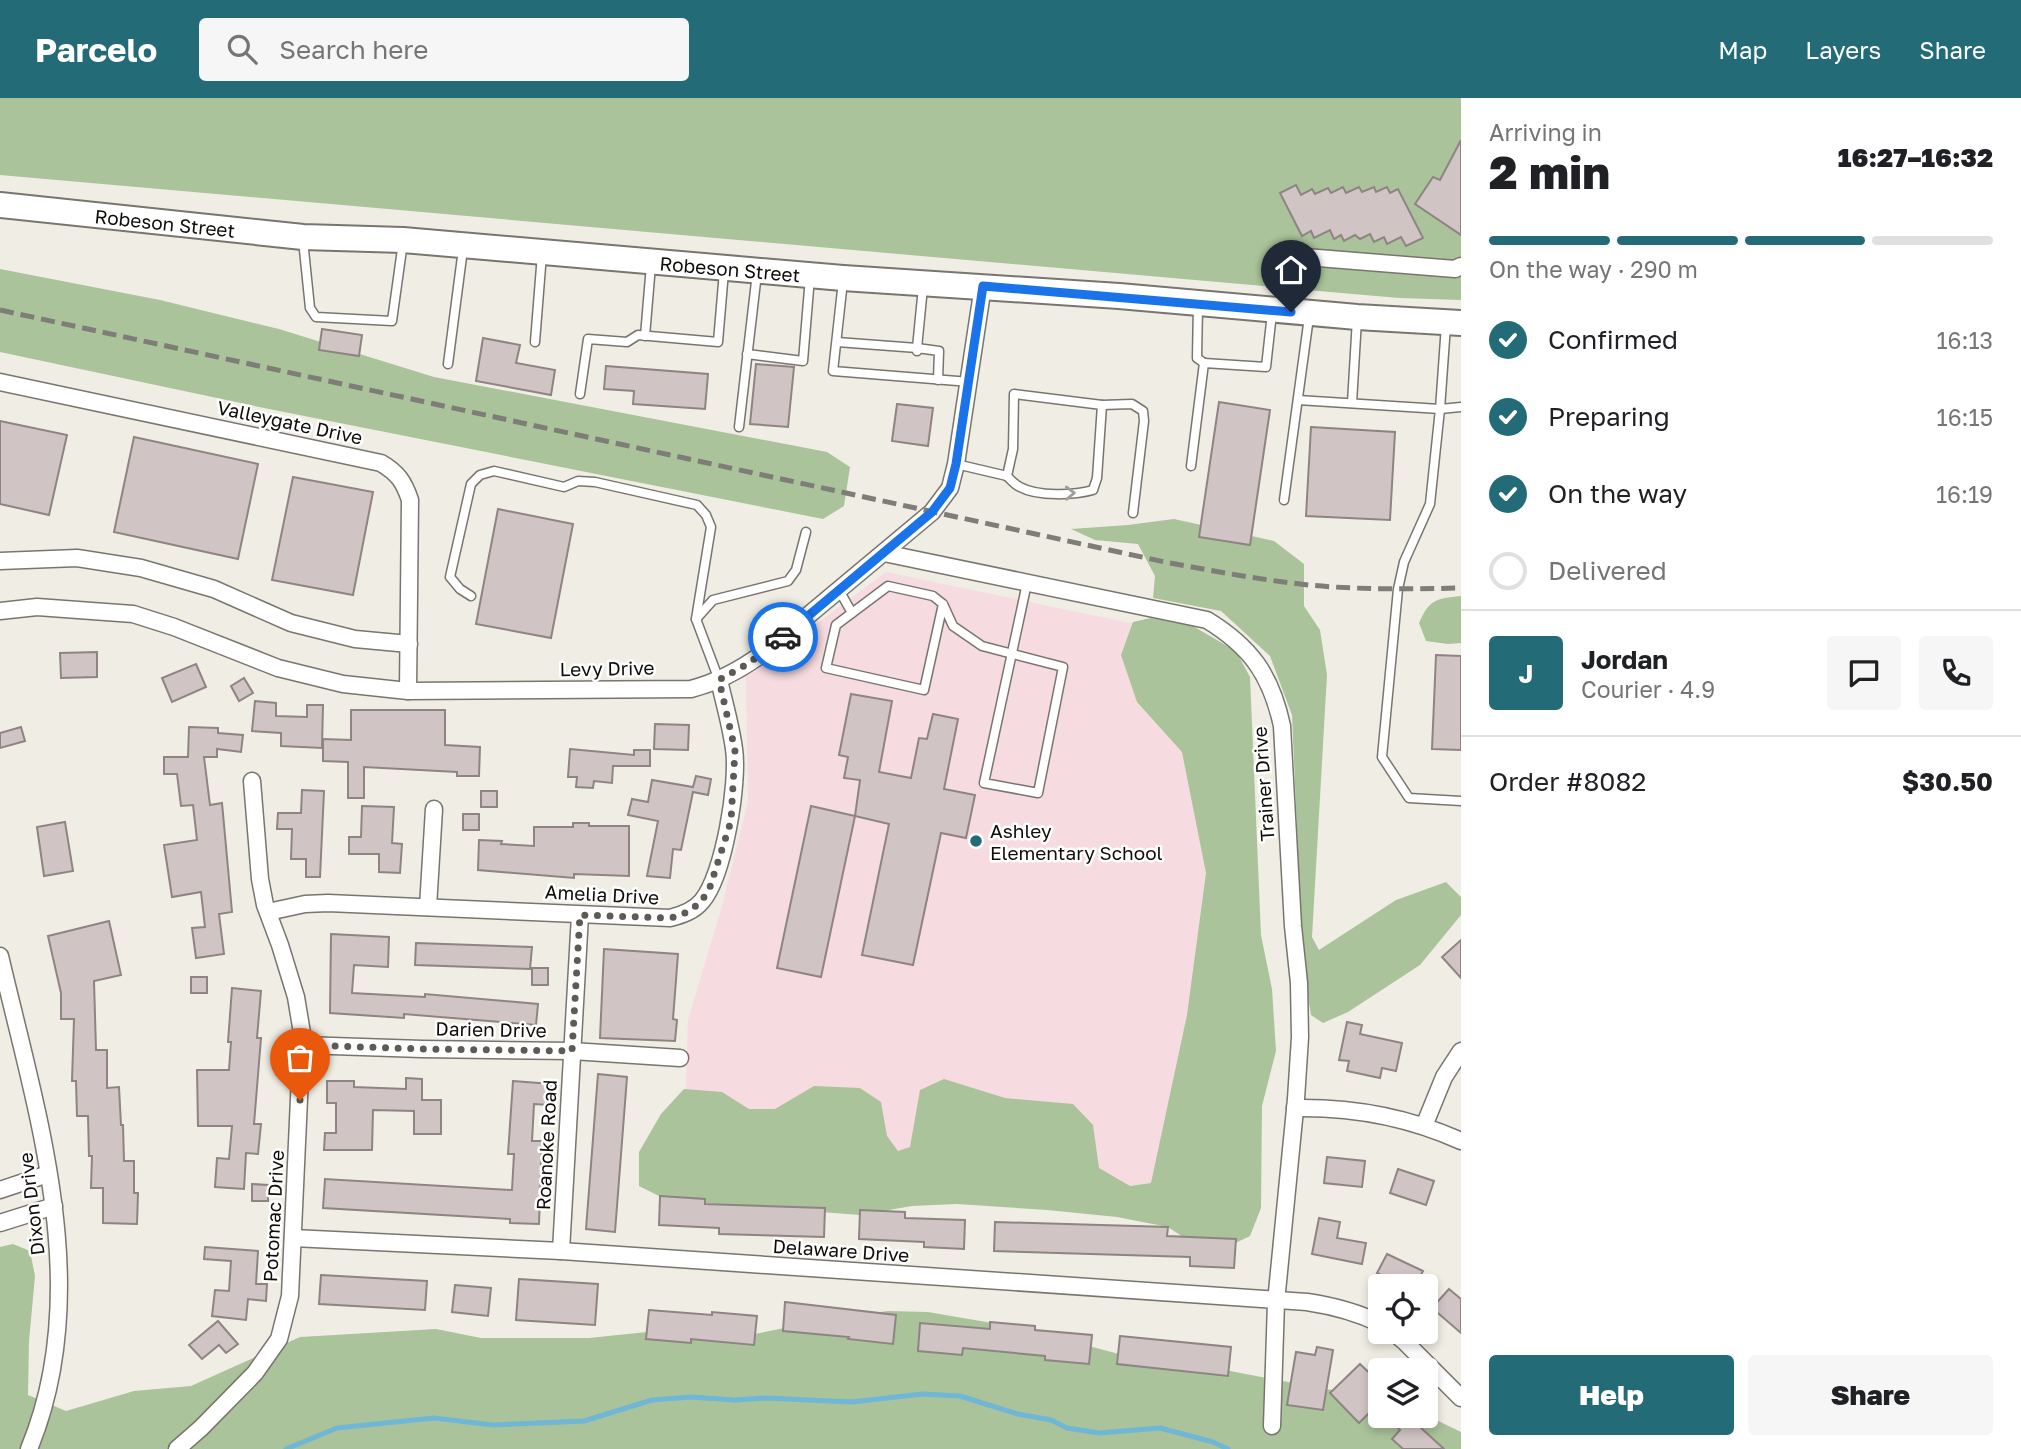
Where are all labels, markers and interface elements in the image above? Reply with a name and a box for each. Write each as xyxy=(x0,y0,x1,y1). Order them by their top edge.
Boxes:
search box xyxy=(199,18,689,81)
text: Parcelo xyxy=(35,30,157,69)
icon: search xyxy=(223,30,261,68)
text: Search here xyxy=(279,34,428,65)
text: Map xyxy=(1718,35,1767,64)
text: Layers xyxy=(1805,35,1881,64)
text: Share xyxy=(1919,35,1986,64)
text: Arriving in xyxy=(1489,118,1602,146)
text: 16:27–16:32 xyxy=(1838,142,1993,173)
text: 2 min xyxy=(1489,144,1610,199)
street label: Robeson Street xyxy=(94,204,236,241)
pin xyxy=(1261,240,1321,312)
street label: Robeson Street xyxy=(659,251,801,286)
icon: home xyxy=(1272,251,1310,289)
text: On the way · 290 m xyxy=(1489,255,1698,283)
icon: check xyxy=(1489,321,1527,359)
text: Confirmed xyxy=(1548,324,1678,355)
text: 16:13 xyxy=(1936,326,1993,354)
street label: Valleygate Drive xyxy=(215,395,365,449)
icon: check xyxy=(1489,398,1527,436)
text: Preparing xyxy=(1548,401,1670,432)
text: 16:15 xyxy=(1937,403,1993,431)
icon: check xyxy=(1489,475,1527,513)
text: On the way xyxy=(1548,478,1687,509)
text: 16:19 xyxy=(1936,480,1993,508)
one-way arrow xyxy=(1065,486,1076,501)
text: Delivered xyxy=(1548,555,1667,586)
courier xyxy=(748,602,818,672)
icon: car xyxy=(764,618,802,656)
button: chat xyxy=(1827,636,1901,710)
button: phone xyxy=(1919,636,1993,710)
text: Jordan xyxy=(1581,644,1668,675)
street label: Levy Drive xyxy=(559,656,655,680)
text: J xyxy=(1519,658,1533,689)
text: Courier · 4.9 xyxy=(1581,675,1715,703)
street label: Trainer Drive xyxy=(1248,726,1278,842)
text: Order #8082 xyxy=(1489,766,1646,797)
text: $30.50 xyxy=(1902,766,1993,797)
place label: Ashley Elementary School xyxy=(990,819,1163,864)
marker: Ashley Elementary School xyxy=(968,833,984,849)
street label: Amelia Drive xyxy=(544,880,660,908)
street label: Darien Drive xyxy=(435,1017,547,1041)
pin xyxy=(270,1028,330,1100)
icon: bag xyxy=(281,1039,319,1077)
street label: Roanoke Road xyxy=(531,1079,561,1211)
street label: Potomac Drive xyxy=(258,1149,288,1283)
street label: Dixon Drive xyxy=(13,1151,49,1257)
street label: Delaware Drive xyxy=(772,1234,910,1266)
map controls xyxy=(1368,1274,1438,1428)
button: locate xyxy=(1368,1274,1438,1344)
button: Help xyxy=(1489,1355,1734,1435)
button: Share xyxy=(1748,1355,1993,1435)
button: layers xyxy=(1368,1358,1438,1428)

